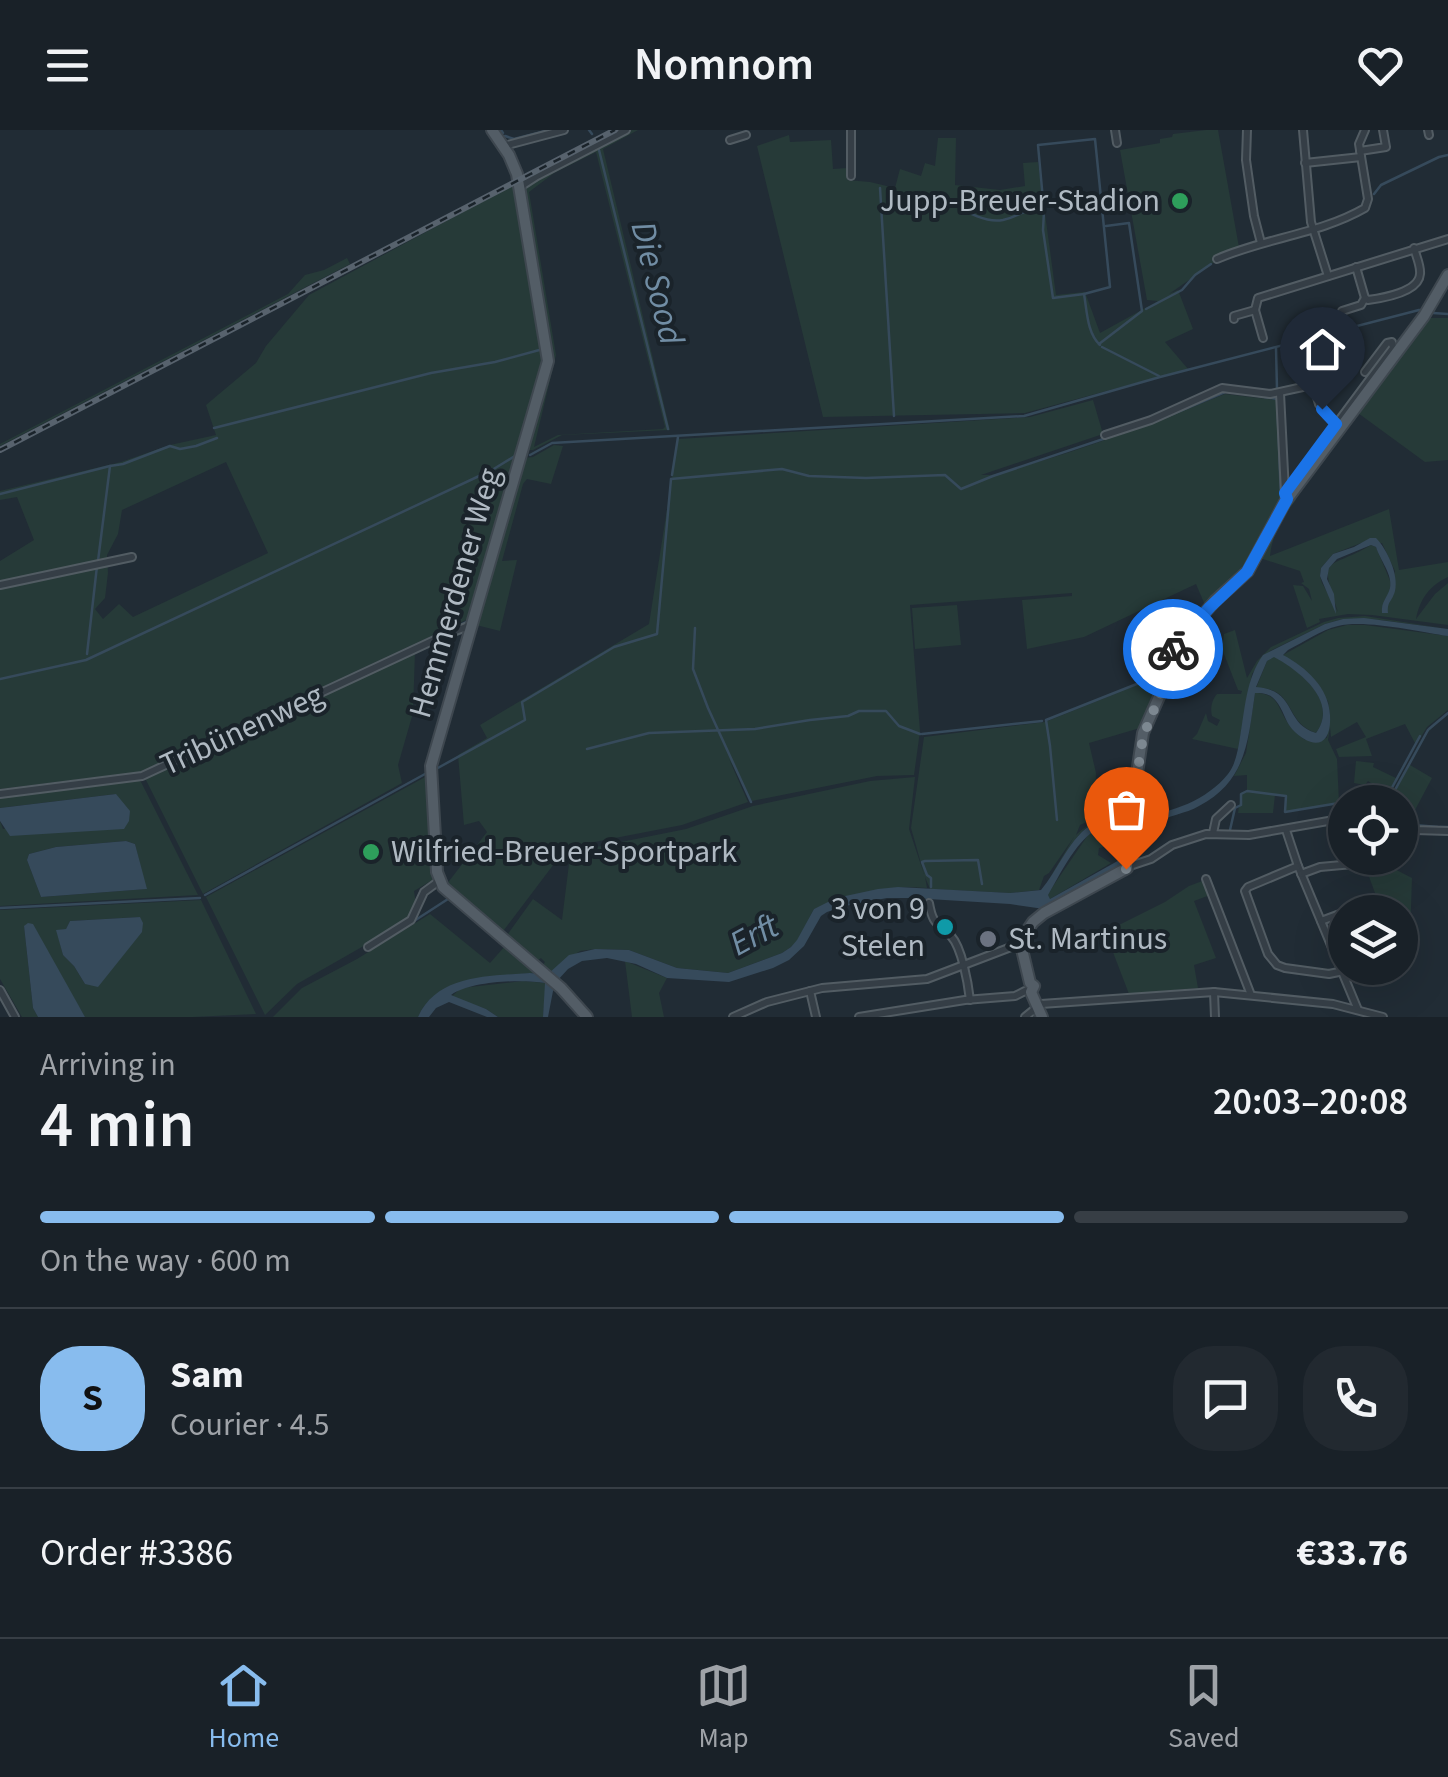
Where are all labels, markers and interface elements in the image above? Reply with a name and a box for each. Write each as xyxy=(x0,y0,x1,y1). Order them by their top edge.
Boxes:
text: Nomnom xyxy=(634,33,814,97)
icon: menu xyxy=(40,38,95,93)
icon: heart xyxy=(1353,38,1408,93)
place label: Jupp-Breuer-Stadion xyxy=(880,178,1160,224)
marker: Jupp-Breuer-Stadion xyxy=(1169,190,1191,212)
water label: Die Sood xyxy=(618,216,697,351)
pin xyxy=(1280,307,1365,410)
icon: home xyxy=(1295,322,1350,377)
street label: Hemmerdener Weg xyxy=(397,463,513,723)
courier xyxy=(1123,599,1223,699)
icon: bike xyxy=(1146,622,1201,677)
street label: Tribünenweg xyxy=(153,672,331,788)
pin xyxy=(1084,767,1169,870)
icon: bag xyxy=(1099,782,1154,837)
map controls xyxy=(1328,785,1418,985)
button: locate xyxy=(1328,785,1418,875)
place label: Wilfried-Breuer-Sportpark xyxy=(391,829,737,875)
marker: Wilfried-Breuer-Sportpark xyxy=(360,841,382,863)
place label: 3 von 9 Stelen xyxy=(831,886,925,969)
button: layers xyxy=(1328,895,1418,985)
water label: Erft xyxy=(721,901,789,969)
marker: 3 von 9 Stelen xyxy=(934,916,956,938)
place label: St. Martinus xyxy=(1008,916,1167,962)
marker: St. Martinus xyxy=(977,928,999,950)
text: Arriving in xyxy=(40,1042,176,1088)
text: 20:03–20:08 xyxy=(1213,1075,1408,1129)
text: 4 min xyxy=(40,1079,195,1172)
text: On the way · 600 m xyxy=(40,1238,291,1284)
button: chat xyxy=(1173,1346,1278,1451)
button: phone xyxy=(1303,1346,1408,1451)
text: Sam xyxy=(170,1348,244,1402)
text: S xyxy=(82,1371,103,1425)
text: Courier · 4.5 xyxy=(170,1402,330,1448)
text: Order #3386 xyxy=(40,1526,233,1580)
text: €33.76 xyxy=(1296,1526,1408,1580)
tab: Home xyxy=(208,1658,279,1758)
tab: Map xyxy=(696,1658,751,1758)
tab: Saved xyxy=(1168,1658,1239,1758)

